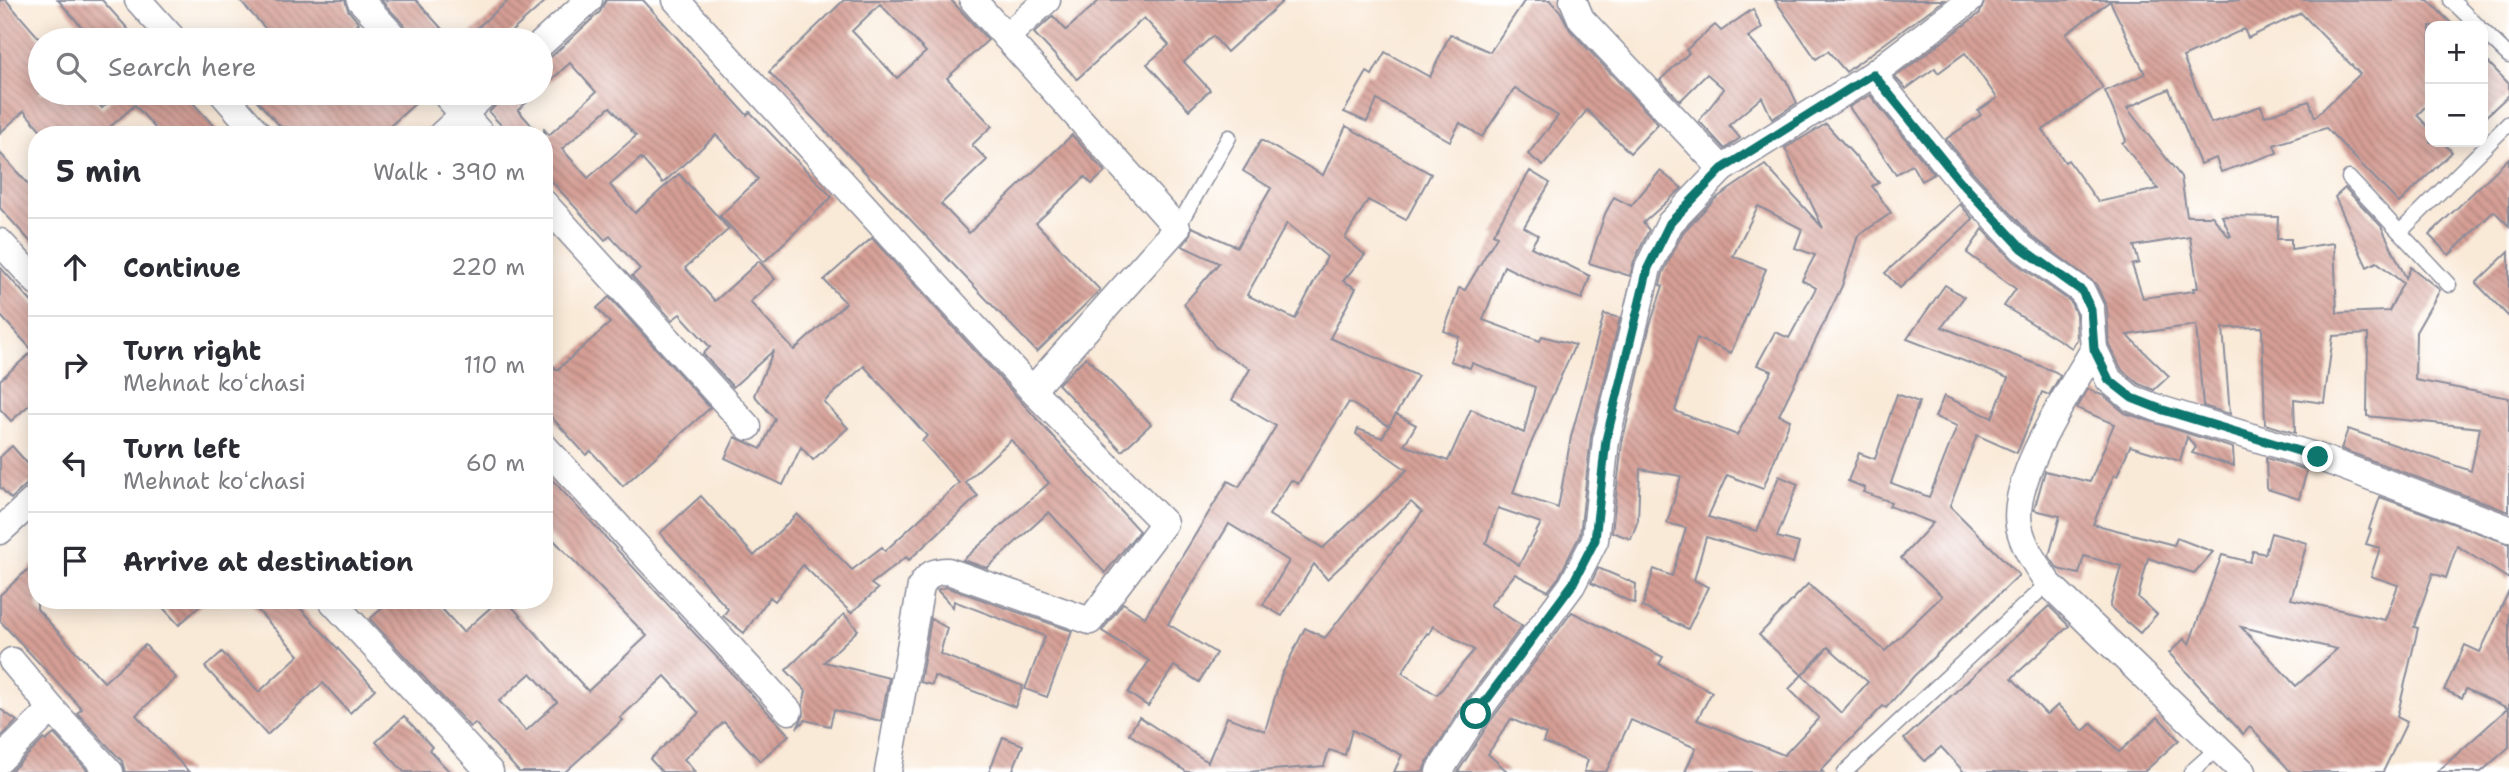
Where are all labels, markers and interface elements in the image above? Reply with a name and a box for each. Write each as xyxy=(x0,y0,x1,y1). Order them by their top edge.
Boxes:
map controls xyxy=(2425,21,2488,147)
button: + xyxy=(2425,21,2488,84)
search box xyxy=(28,28,553,105)
icon: search xyxy=(52,48,90,86)
text: Search here xyxy=(108,49,257,84)
button: − xyxy=(2425,84,2488,147)
text: 5 min xyxy=(56,151,141,192)
text: Walk · 390 m xyxy=(373,157,525,187)
icon: ahead xyxy=(56,248,94,286)
text: Continue xyxy=(123,250,241,285)
text: 220 m xyxy=(451,252,525,282)
text: Turn right xyxy=(123,333,261,368)
icon: right xyxy=(56,346,94,384)
text: 110 m xyxy=(463,350,525,380)
text: Mehnat koʻchasi xyxy=(123,368,306,398)
text: Turn left xyxy=(123,431,240,466)
route end xyxy=(2302,441,2333,472)
icon: left xyxy=(56,444,94,482)
text: 60 m xyxy=(466,448,525,478)
text: Mehnat koʻchasi xyxy=(123,466,306,496)
icon: arrive xyxy=(56,542,94,580)
text: Arrive at destination xyxy=(123,544,413,579)
route start xyxy=(1460,698,1491,729)

